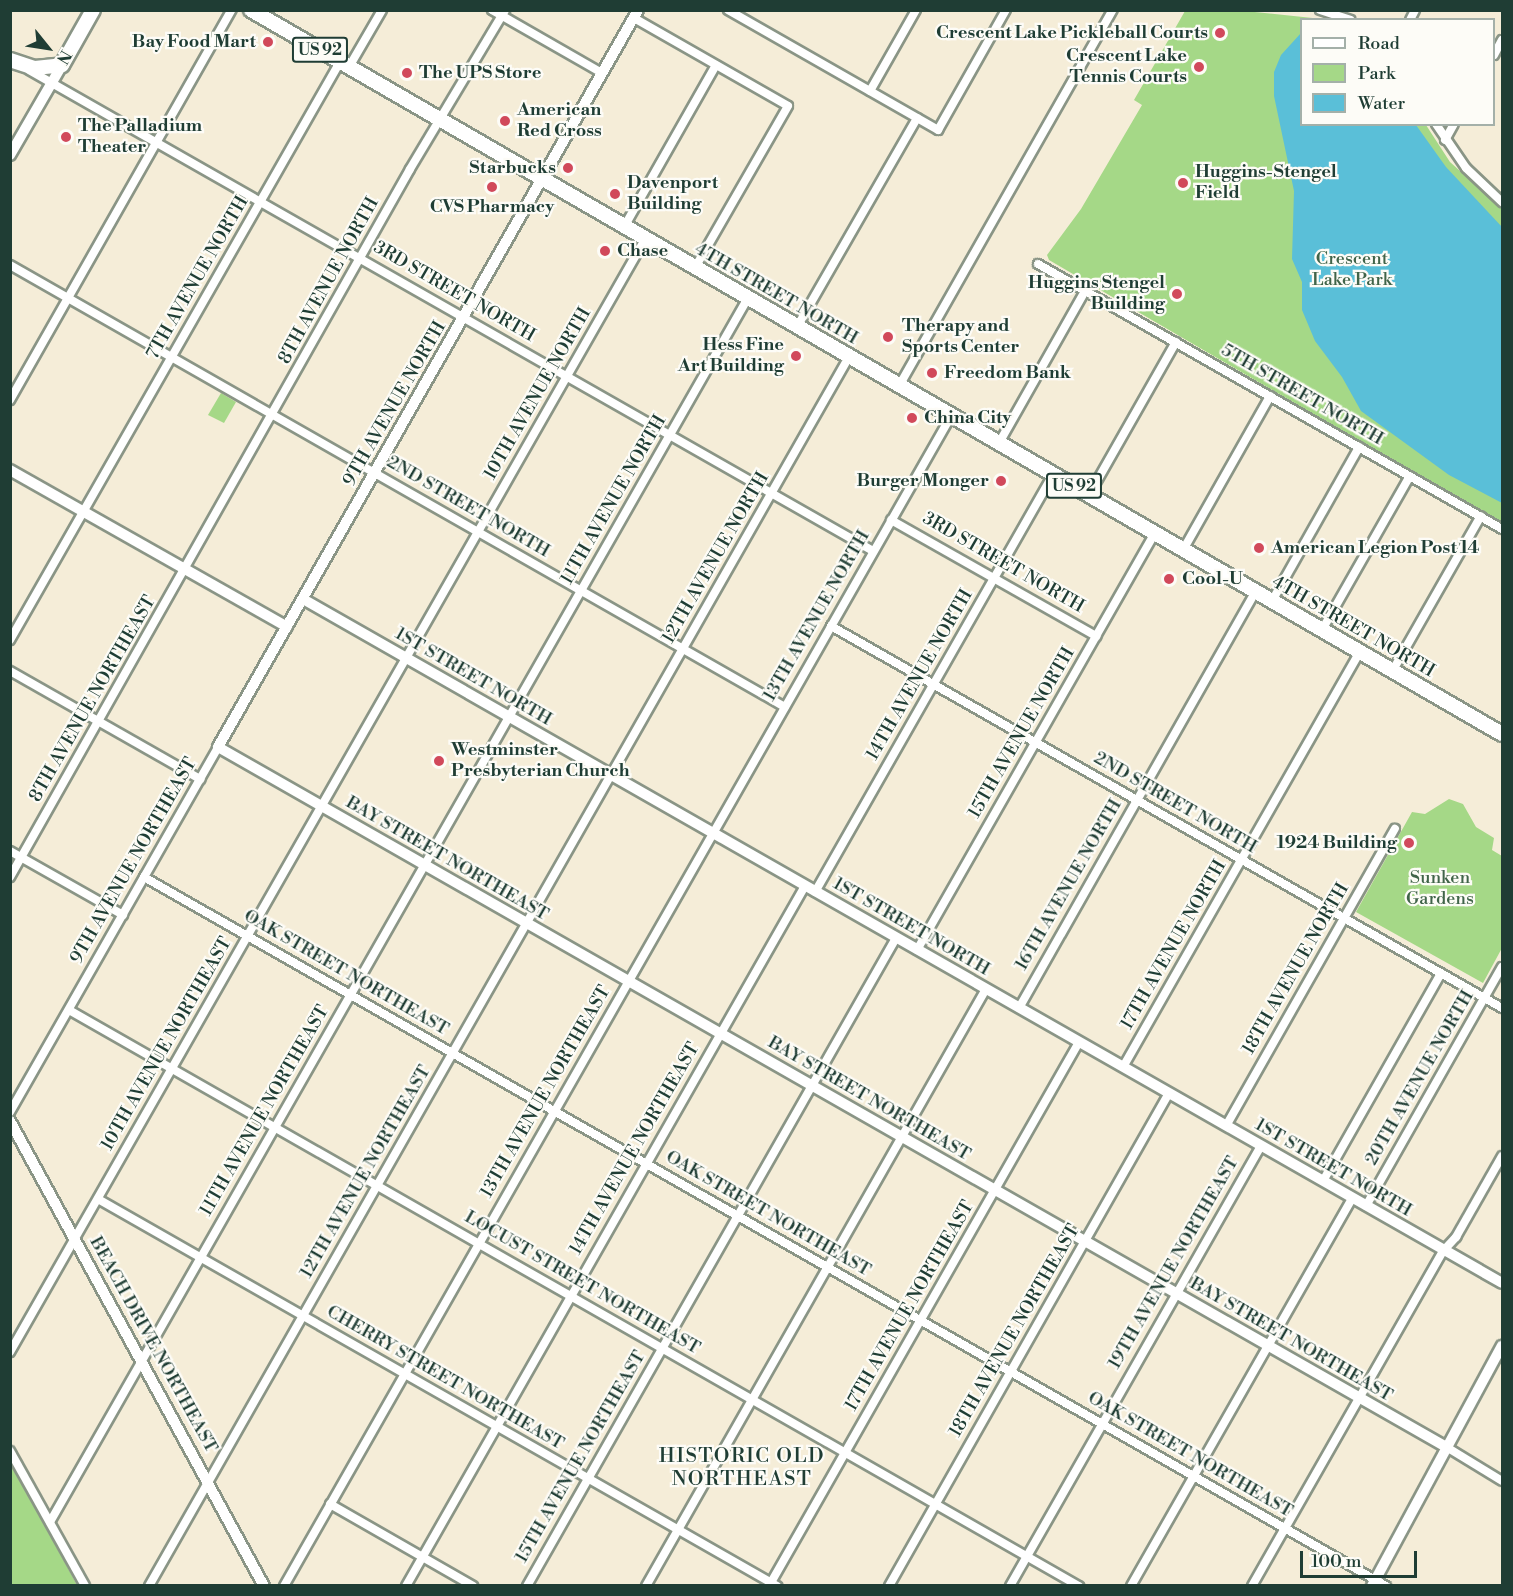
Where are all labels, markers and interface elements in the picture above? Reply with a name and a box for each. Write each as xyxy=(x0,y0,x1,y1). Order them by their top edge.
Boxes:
north arrow xyxy=(18,18,78,78)
legend xyxy=(1300,18,1495,126)
place label: Crescent Lake Pickleball Courts xyxy=(936,22,1208,44)
marker: Crescent Lake Pickleball Courts xyxy=(1213,26,1227,40)
place label: Bay Food Mart xyxy=(132,31,256,53)
text: Road xyxy=(1358,32,1400,55)
marker: Bay Food Mart xyxy=(261,35,275,49)
road number: US 92 xyxy=(292,37,348,63)
place label: Crescent Lake Tennis Courts xyxy=(1066,46,1187,88)
text: N xyxy=(52,47,75,67)
marker: Crescent Lake Tennis Courts xyxy=(1192,60,1206,74)
place label: The UPS Store xyxy=(419,62,541,84)
text: Park xyxy=(1358,62,1395,85)
marker: The UPS Store xyxy=(400,66,414,80)
text: Water xyxy=(1358,92,1405,115)
place label: American Red Cross xyxy=(517,100,602,142)
marker: American Red Cross xyxy=(498,114,512,128)
place label: The Palladium Theater xyxy=(78,116,202,158)
marker: The Palladium Theater xyxy=(59,130,73,144)
place label: Starbucks xyxy=(469,157,556,179)
marker: Starbucks xyxy=(561,161,575,175)
place label: Huggins-Stengel Field xyxy=(1195,162,1337,204)
place label: Davenport Building xyxy=(627,173,718,216)
marker: Huggins-Stengel Field xyxy=(1176,176,1190,190)
marker: CVS Pharmacy xyxy=(485,180,499,194)
marker: Davenport Building xyxy=(608,187,622,201)
street label: 7TH AVENUE NORTH xyxy=(142,192,254,364)
street label: 8TH AVENUE NORTH xyxy=(274,194,384,368)
place label: CVS Pharmacy xyxy=(430,196,554,218)
street label: 3RD STREET NORTH xyxy=(369,237,539,347)
street label: 4TH STREET NORTH xyxy=(691,239,861,349)
place label: Chase xyxy=(617,240,668,262)
marker: Chase xyxy=(598,244,612,258)
park label: Crescent Lake Park xyxy=(1312,249,1392,292)
place label: Huggins Stengel Building xyxy=(1028,273,1165,316)
marker: Huggins Stengel Building xyxy=(1170,287,1184,301)
street label: 10TH AVENUE NORTH xyxy=(480,304,596,484)
place label: Therapy and Sports Center xyxy=(902,316,1019,358)
street label: 9TH AVENUE NORTH xyxy=(339,318,451,490)
marker: Therapy and Sports Center xyxy=(879,328,897,346)
place label: Hess Fine Art Building xyxy=(678,335,784,378)
street label: 5TH STREET NORTH xyxy=(1217,340,1387,450)
marker: Hess Fine Art Building xyxy=(789,349,803,363)
place label: Freedom Bank xyxy=(944,362,1071,384)
marker: Freedom Bank xyxy=(925,366,939,380)
place label: China City xyxy=(924,407,1011,429)
street label: 11TH AVENUE NORTH xyxy=(557,411,671,589)
marker: China City xyxy=(905,411,919,425)
street label: 2ND STREET NORTH xyxy=(383,452,553,562)
street label: 12TH AVENUE NORTH xyxy=(658,468,774,648)
place label: Burger Monger xyxy=(856,470,989,492)
road number: US 92 xyxy=(1046,473,1102,499)
marker: Burger Monger xyxy=(994,474,1008,488)
street label: 3RD STREET NORTH xyxy=(918,508,1088,618)
street label: 13TH AVENUE NORTH xyxy=(759,527,875,705)
place label: American Legion Post 14 xyxy=(1271,537,1480,559)
marker: American Legion Post 14 xyxy=(1252,541,1266,555)
place label: Cool-U xyxy=(1182,568,1243,590)
marker: Cool-U xyxy=(1160,570,1178,588)
street label: 4TH STREET NORTH xyxy=(1268,572,1438,682)
street label: 14TH AVENUE NORTH xyxy=(862,586,978,764)
street label: 8TH AVENUE NORTHEAST xyxy=(25,592,161,806)
street label: 1ST STREET NORTH xyxy=(391,623,555,731)
street label: 15TH AVENUE NORTH xyxy=(964,644,1080,822)
place label: Westminster Presbyterian Church xyxy=(451,740,630,783)
street label: 2ND STREET NORTH xyxy=(1090,748,1260,858)
street label: 9TH AVENUE NORTHEAST xyxy=(66,754,202,968)
marker: Westminster Presbyterian Church xyxy=(432,754,446,768)
street label: BAY STREET NORTHEAST xyxy=(342,792,552,926)
street label: 16TH AVENUE NORTH xyxy=(1011,796,1127,974)
place label: 1924 Building xyxy=(1276,832,1397,854)
marker: 1924 Building xyxy=(1402,836,1416,850)
street label: 17TH AVENUE NORTH xyxy=(1117,857,1231,1033)
park label: Sunken Gardens xyxy=(1406,868,1474,910)
street label: 1ST STREET NORTH xyxy=(829,873,993,981)
street label: 18TH AVENUE NORTH xyxy=(1238,879,1354,1059)
street label: OAK STREET NORTHEAST xyxy=(240,905,452,1041)
street label: 10TH AVENUE NORTHEAST xyxy=(97,934,237,1154)
street label: 13TH AVENUE NORTHEAST xyxy=(476,982,616,1202)
street label: 20TH AVENUE NORTH xyxy=(1361,987,1479,1169)
street label: 11TH AVENUE NORTHEAST xyxy=(196,1002,334,1220)
street label: BAY STREET NORTHEAST xyxy=(764,1032,974,1166)
street label: 14TH AVENUE NORTHEAST xyxy=(565,1039,705,1259)
street label: 12TH AVENUE NORTHEAST xyxy=(296,1062,436,1282)
street label: 1ST STREET NORTH xyxy=(1251,1114,1415,1222)
street label: OAK STREET NORTHEAST xyxy=(662,1146,874,1282)
street label: 19TH AVENUE NORTHEAST xyxy=(1104,1153,1244,1373)
street label: 17TH AVENUE NORTHEAST xyxy=(841,1197,979,1415)
street label: LOCUST STREET NORTHEAST xyxy=(460,1207,704,1359)
street label: 18TH AVENUE NORTHEAST xyxy=(945,1221,1085,1441)
street label: BEACH DRIVE NORTHEAST xyxy=(84,1233,222,1457)
street label: BAY STREET NORTHEAST xyxy=(1186,1273,1396,1407)
street label: CHERRY STREET NORTHEAST xyxy=(323,1301,567,1455)
street label: 15TH AVENUE NORTHEAST xyxy=(511,1347,651,1567)
street label: OAK STREET NORTHEAST xyxy=(1084,1387,1296,1523)
district label: HISTORIC OLD NORTHEAST xyxy=(659,1444,825,1491)
scale bar xyxy=(1303,1539,1420,1577)
text: 100 m xyxy=(1311,1550,1362,1573)

